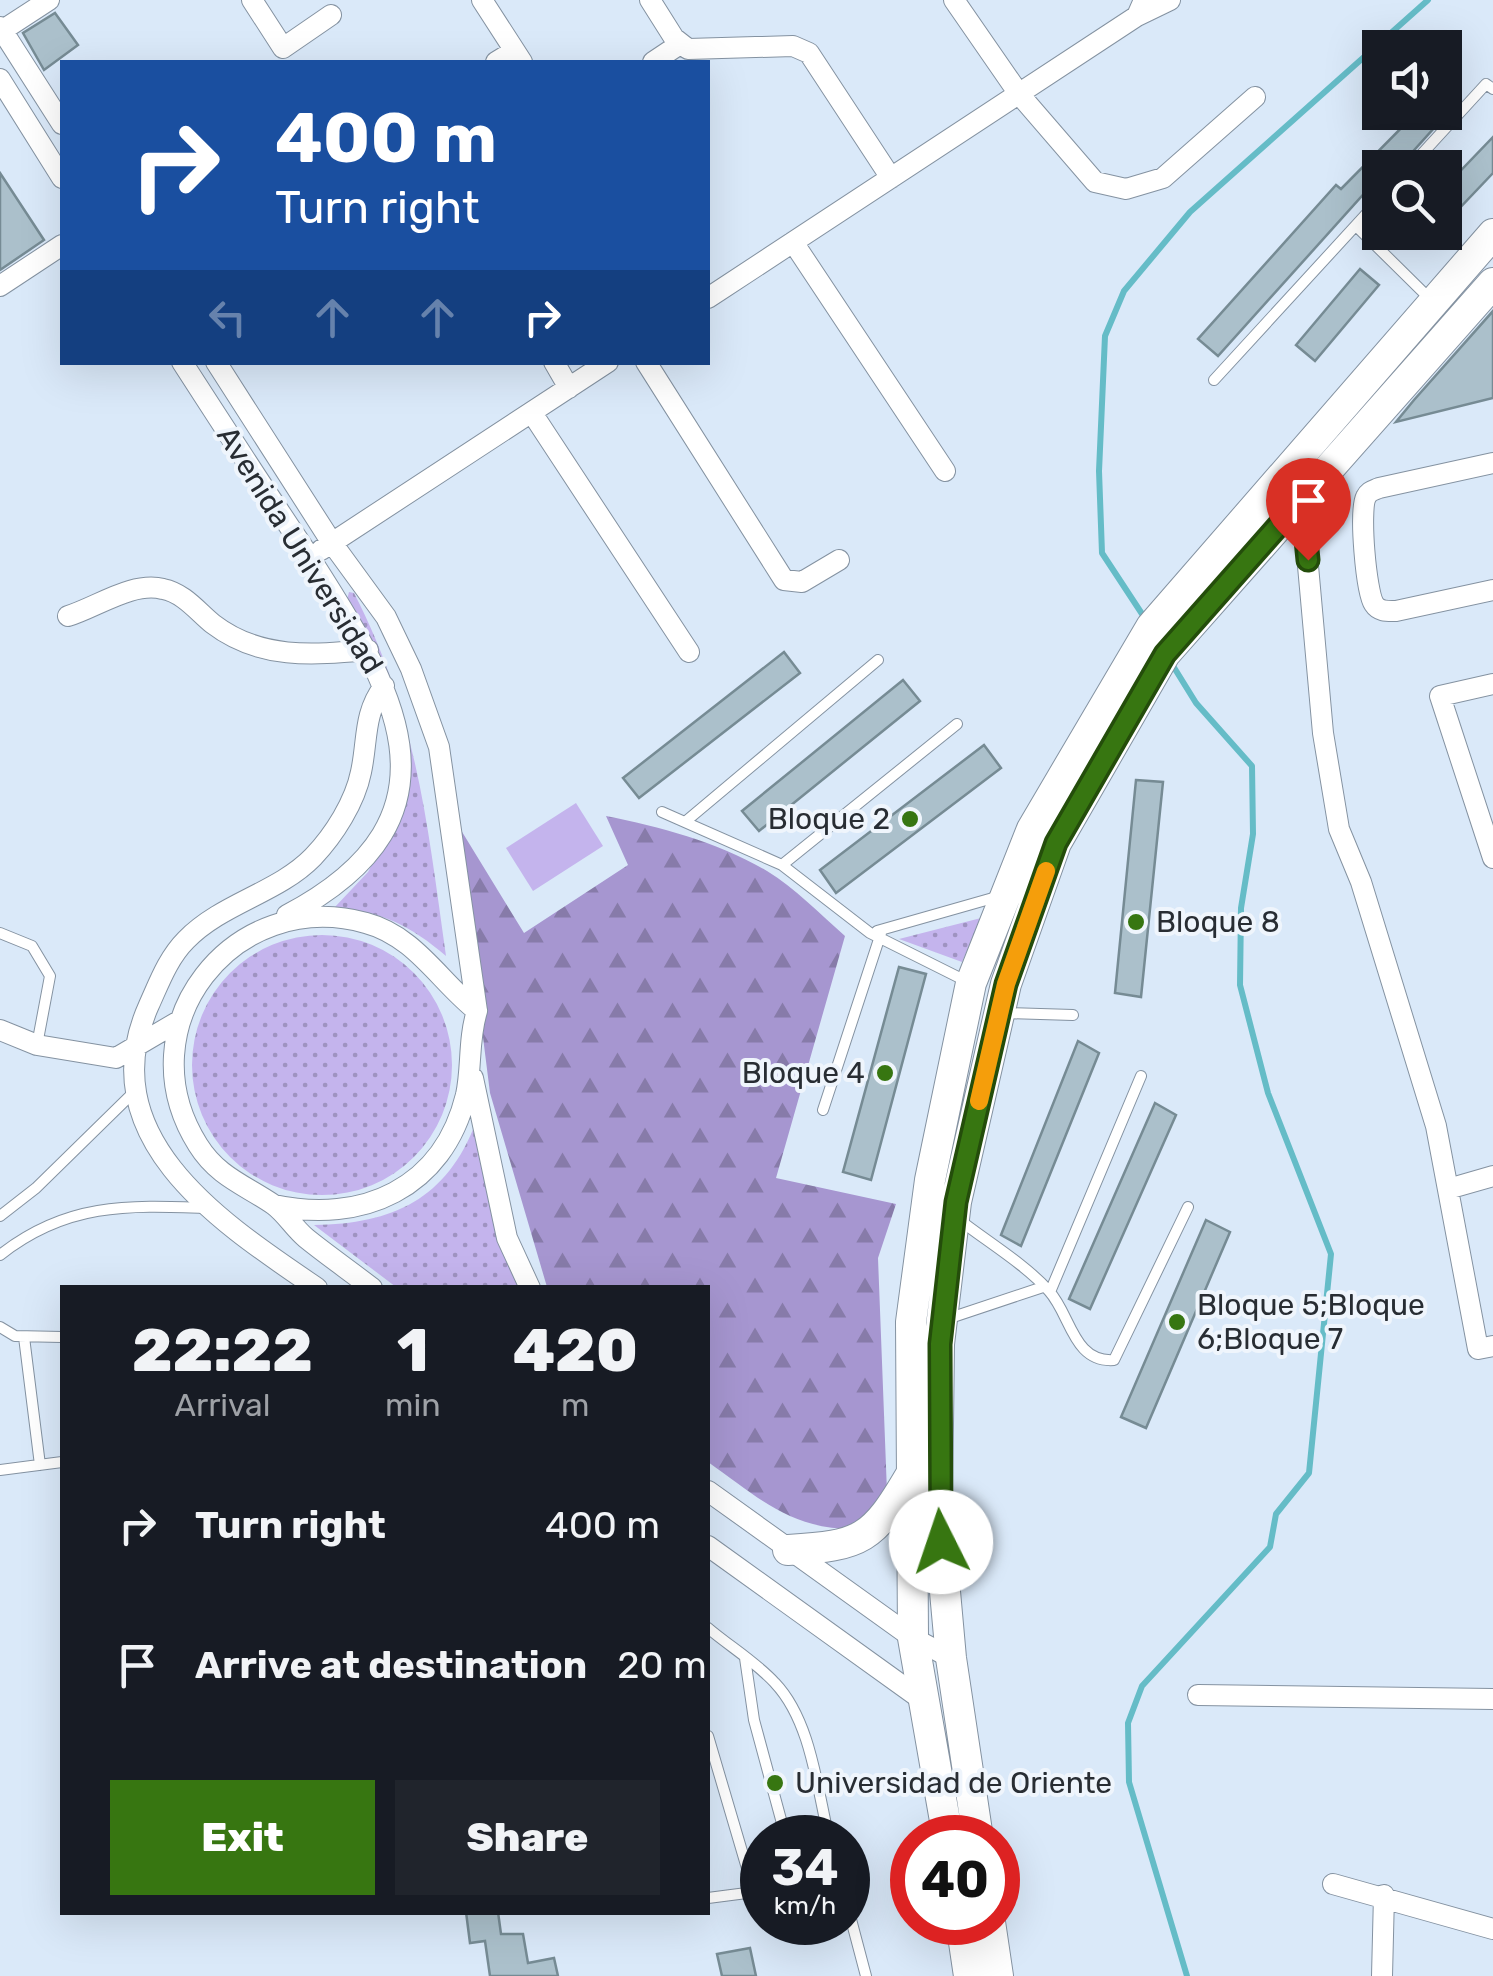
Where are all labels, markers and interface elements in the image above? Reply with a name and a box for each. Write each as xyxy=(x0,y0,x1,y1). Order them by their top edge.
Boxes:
map controls xyxy=(1362,30,1462,250)
button: sound xyxy=(1362,30,1462,130)
text: 400 m xyxy=(275,97,497,180)
icon: right xyxy=(110,100,240,230)
button: search xyxy=(1362,150,1462,250)
text: Turn right xyxy=(275,181,479,234)
icon: left xyxy=(200,290,255,345)
icon: ahead xyxy=(305,290,360,345)
icon: ahead xyxy=(410,290,465,345)
icon: right xyxy=(515,290,570,345)
street label: Avenida Universidad xyxy=(209,420,391,680)
pin xyxy=(1266,458,1351,561)
icon: arrive xyxy=(1281,473,1336,528)
place label: Bloque 2 xyxy=(768,801,890,837)
marker: Bloque 2 xyxy=(899,808,921,830)
place label: Bloque 8 xyxy=(1156,904,1280,940)
marker: Bloque 8 xyxy=(1125,911,1147,933)
place label: Bloque 4 xyxy=(742,1055,865,1091)
marker: Bloque 4 xyxy=(874,1062,896,1084)
place label: Bloque 5;Bloque 6;Bloque 7 xyxy=(1197,1287,1425,1357)
marker: Bloque 5;Bloque 6;Bloque 7 xyxy=(1166,1311,1188,1333)
text: 22:22 xyxy=(132,1315,313,1386)
text: 1 xyxy=(397,1315,429,1386)
text: 420 xyxy=(513,1315,638,1386)
text: Arrival xyxy=(175,1386,271,1424)
text: min xyxy=(385,1386,441,1424)
text: m xyxy=(561,1386,590,1424)
position arrow xyxy=(889,1490,993,1594)
icon: right xyxy=(110,1498,165,1553)
text: Turn right xyxy=(195,1502,386,1548)
text: 400 m xyxy=(545,1502,660,1548)
icon: arrive xyxy=(110,1638,165,1693)
text: Arrive at destination xyxy=(195,1642,587,1688)
text: 20 m xyxy=(617,1642,707,1688)
place label: Universidad de Oriente xyxy=(795,1765,1112,1801)
marker: Universidad de Oriente xyxy=(764,1772,786,1794)
button: Exit xyxy=(110,1780,375,1895)
button: Share xyxy=(395,1780,660,1895)
speed limit sign: 40 xyxy=(890,1815,1020,1945)
text: 34 xyxy=(771,1838,839,1898)
text: km/h xyxy=(774,1891,836,1920)

